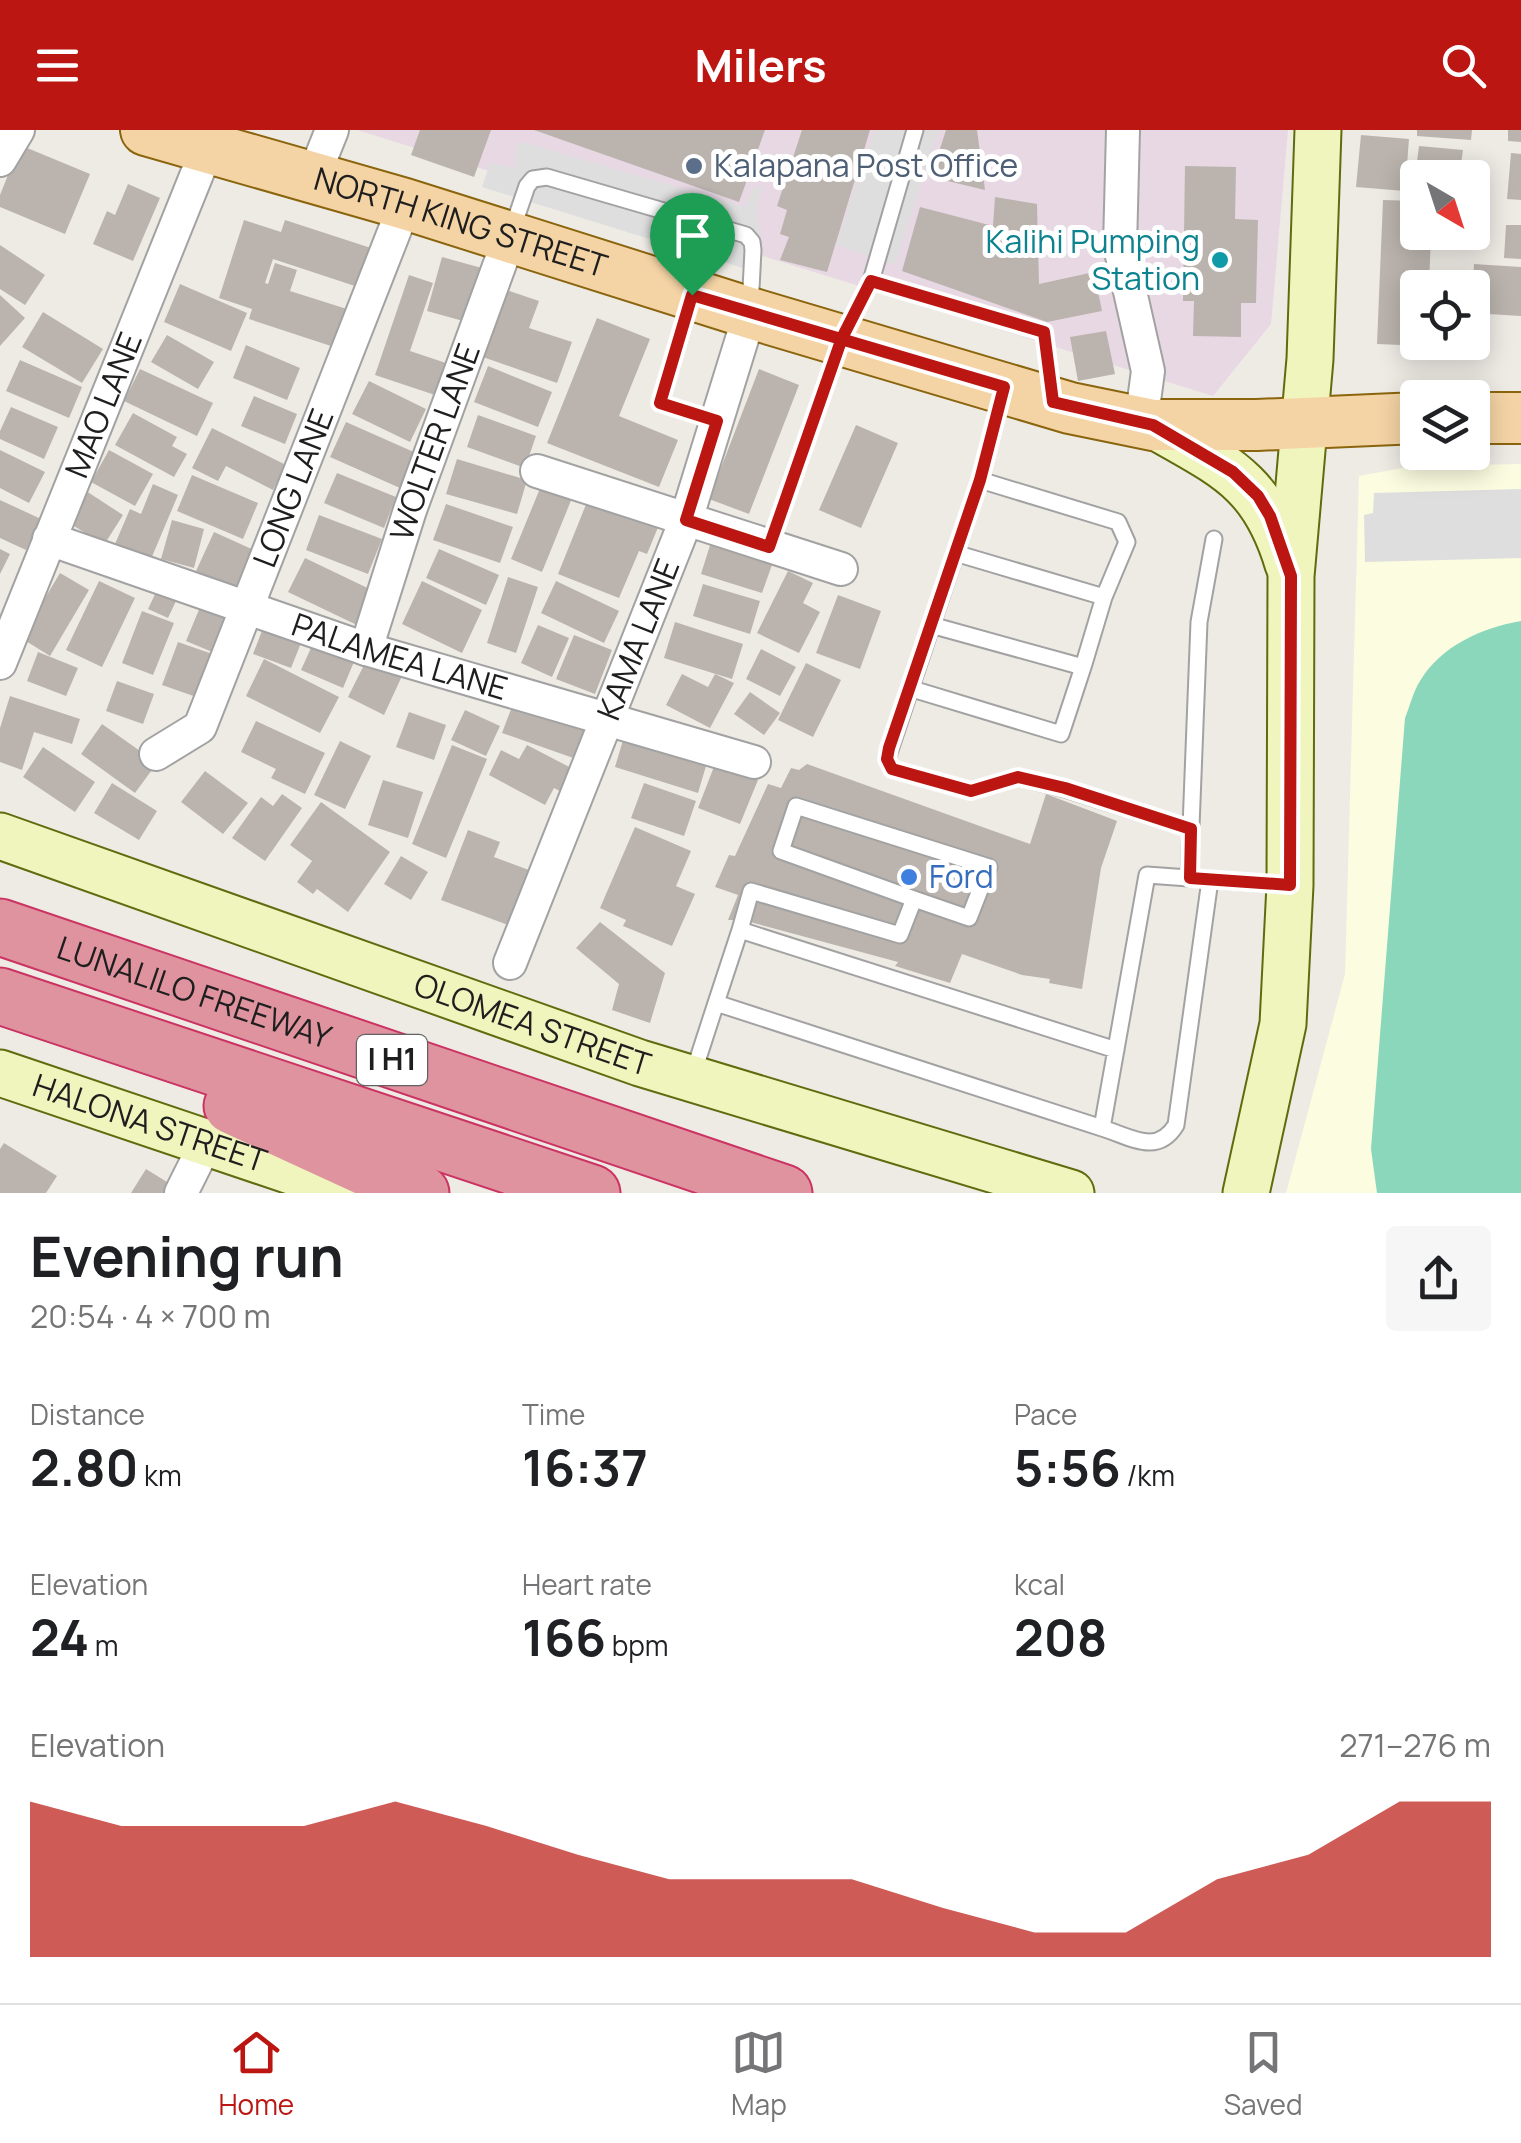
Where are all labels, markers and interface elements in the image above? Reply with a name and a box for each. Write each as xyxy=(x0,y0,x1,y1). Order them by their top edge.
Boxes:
text: Milers xyxy=(694,34,827,96)
icon: menu xyxy=(30,38,85,93)
icon: search xyxy=(1436,38,1491,93)
place label: Kalapana Post Office xyxy=(714,143,1018,187)
marker: Kalapana Post Office xyxy=(683,155,705,177)
street label: NORTH KING STREET xyxy=(309,156,613,288)
north arrow xyxy=(1400,160,1490,250)
map controls xyxy=(1400,160,1490,470)
pin xyxy=(650,193,735,296)
icon: arrive xyxy=(665,208,720,263)
place label: Kalihi Pumping Station xyxy=(986,219,1200,300)
marker: Kalihi Pumping Station xyxy=(1209,249,1231,271)
button: locate xyxy=(1400,270,1490,360)
street label: MAO LANE xyxy=(54,326,152,484)
street label: WOLTER LANE xyxy=(379,337,490,546)
button: layers xyxy=(1400,380,1490,470)
street label: LONG LANE xyxy=(242,402,343,573)
street label: KAMA LANE xyxy=(586,552,689,726)
street label: PALAMEA LANE xyxy=(286,602,513,710)
place label: Ford xyxy=(929,854,994,898)
marker: Ford xyxy=(898,866,920,888)
street label: LUNALILO FREEWAY xyxy=(52,925,337,1059)
street label: OLOMEA STREET xyxy=(408,962,656,1086)
road number: I H1 xyxy=(357,1035,427,1085)
street label: HALONA STREET xyxy=(27,1063,273,1182)
text: Evening run xyxy=(30,1218,344,1294)
button: share xyxy=(1386,1226,1491,1331)
text: 20:54 · 4 × 700 m xyxy=(30,1294,271,1338)
text: Distance xyxy=(30,1395,145,1433)
text: Time xyxy=(522,1395,585,1433)
text: Pace xyxy=(1014,1395,1077,1433)
text: 2.80 xyxy=(30,1433,138,1501)
text: 16:37 xyxy=(522,1433,648,1501)
text: 5:56 xyxy=(1014,1433,1121,1501)
text: km xyxy=(138,1456,182,1494)
text: /km xyxy=(1121,1456,1175,1494)
text: Elevation xyxy=(30,1565,148,1603)
text: Heart rate xyxy=(522,1565,652,1603)
text: kcal xyxy=(1014,1565,1065,1603)
text: 24 xyxy=(30,1603,89,1671)
text: 166 xyxy=(522,1603,606,1671)
text: 208 xyxy=(1014,1603,1107,1671)
text: m xyxy=(89,1626,119,1664)
text: bpm xyxy=(606,1626,669,1664)
text: Elevation xyxy=(30,1723,165,1767)
text: 271–276 m xyxy=(1339,1723,1491,1767)
tab: Home xyxy=(218,2025,294,2123)
tab: Map xyxy=(731,2025,787,2123)
tab: Saved xyxy=(1224,2025,1303,2123)

